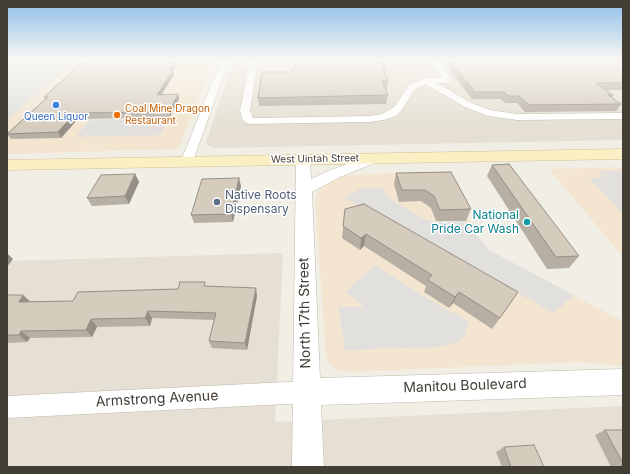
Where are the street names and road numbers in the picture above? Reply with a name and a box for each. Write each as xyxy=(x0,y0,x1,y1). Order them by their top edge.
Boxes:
street label: West Uintah Street xyxy=(271,152,359,166)
street label: North 17th Street xyxy=(296,257,314,369)
street label: Manitou Boulevard xyxy=(403,375,527,397)
street label: Armstrong Avenue xyxy=(95,387,219,411)

